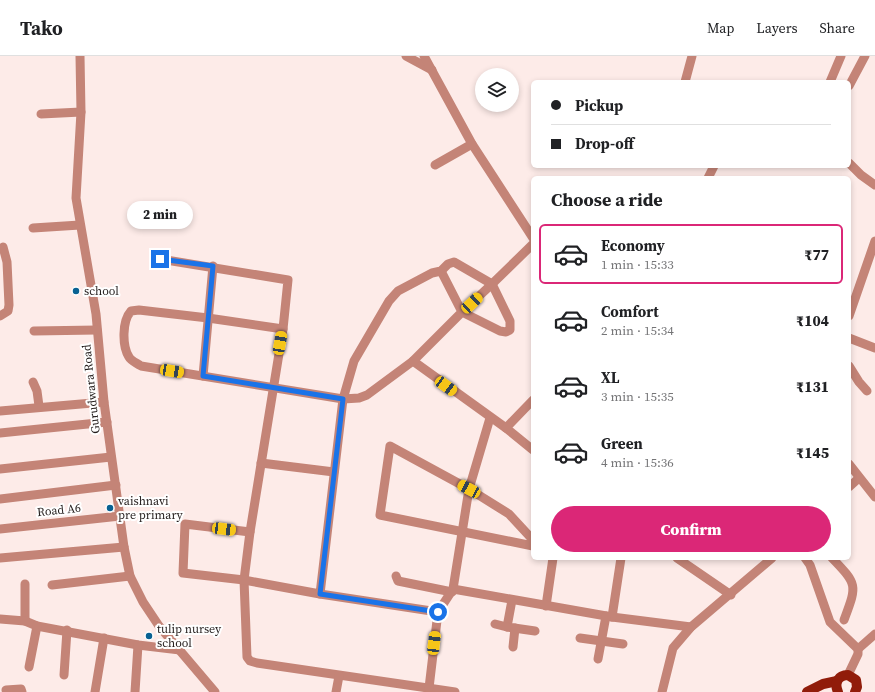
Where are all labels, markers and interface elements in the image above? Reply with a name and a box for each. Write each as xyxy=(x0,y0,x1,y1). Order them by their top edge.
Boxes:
text: Tako xyxy=(20,15,63,41)
text: Map xyxy=(707,18,734,38)
text: Layers xyxy=(756,18,798,38)
text: Share xyxy=(820,18,855,38)
map controls xyxy=(475,68,519,112)
button: layers xyxy=(475,68,519,112)
text: Pickup xyxy=(575,95,623,116)
text: Drop-off xyxy=(575,133,634,154)
text: Choose a ride xyxy=(551,187,663,212)
callout: 2 min xyxy=(127,201,193,229)
text: 2 min xyxy=(143,206,177,223)
text: Economy xyxy=(601,235,665,256)
icon: car xyxy=(553,236,589,272)
text: ₹77 xyxy=(804,244,829,265)
route end xyxy=(151,250,169,268)
text: 1 min · 15:33 xyxy=(601,256,674,273)
place label: school xyxy=(84,283,119,299)
marker: school xyxy=(71,286,81,296)
car xyxy=(459,290,485,316)
text: Comfort xyxy=(601,301,659,322)
icon: car xyxy=(553,302,589,338)
text: ₹104 xyxy=(796,310,829,331)
text: 2 min · 15:34 xyxy=(601,322,674,339)
car xyxy=(272,330,288,356)
street label: Gurudwara Road xyxy=(78,343,104,435)
car xyxy=(159,363,185,379)
text: XL xyxy=(601,367,620,388)
icon: car xyxy=(553,368,589,404)
car xyxy=(433,374,459,398)
text: ₹131 xyxy=(796,376,829,397)
text: 3 min · 15:35 xyxy=(601,388,674,405)
text: Green xyxy=(601,433,643,454)
icon: car xyxy=(553,434,589,470)
text: ₹145 xyxy=(796,442,829,463)
text: 4 min · 15:36 xyxy=(601,454,674,471)
car xyxy=(456,478,482,500)
place label: vaishnavi pre primary xyxy=(118,493,184,523)
street label: Road A6 xyxy=(36,500,82,520)
marker: vaishnavi pre primary xyxy=(105,503,115,513)
button: Confirm xyxy=(551,506,831,552)
car xyxy=(211,522,237,536)
route start xyxy=(429,603,447,621)
place label: tulip nursey school xyxy=(157,621,222,651)
car xyxy=(427,630,441,656)
marker: tulip nursey school xyxy=(144,631,154,641)

